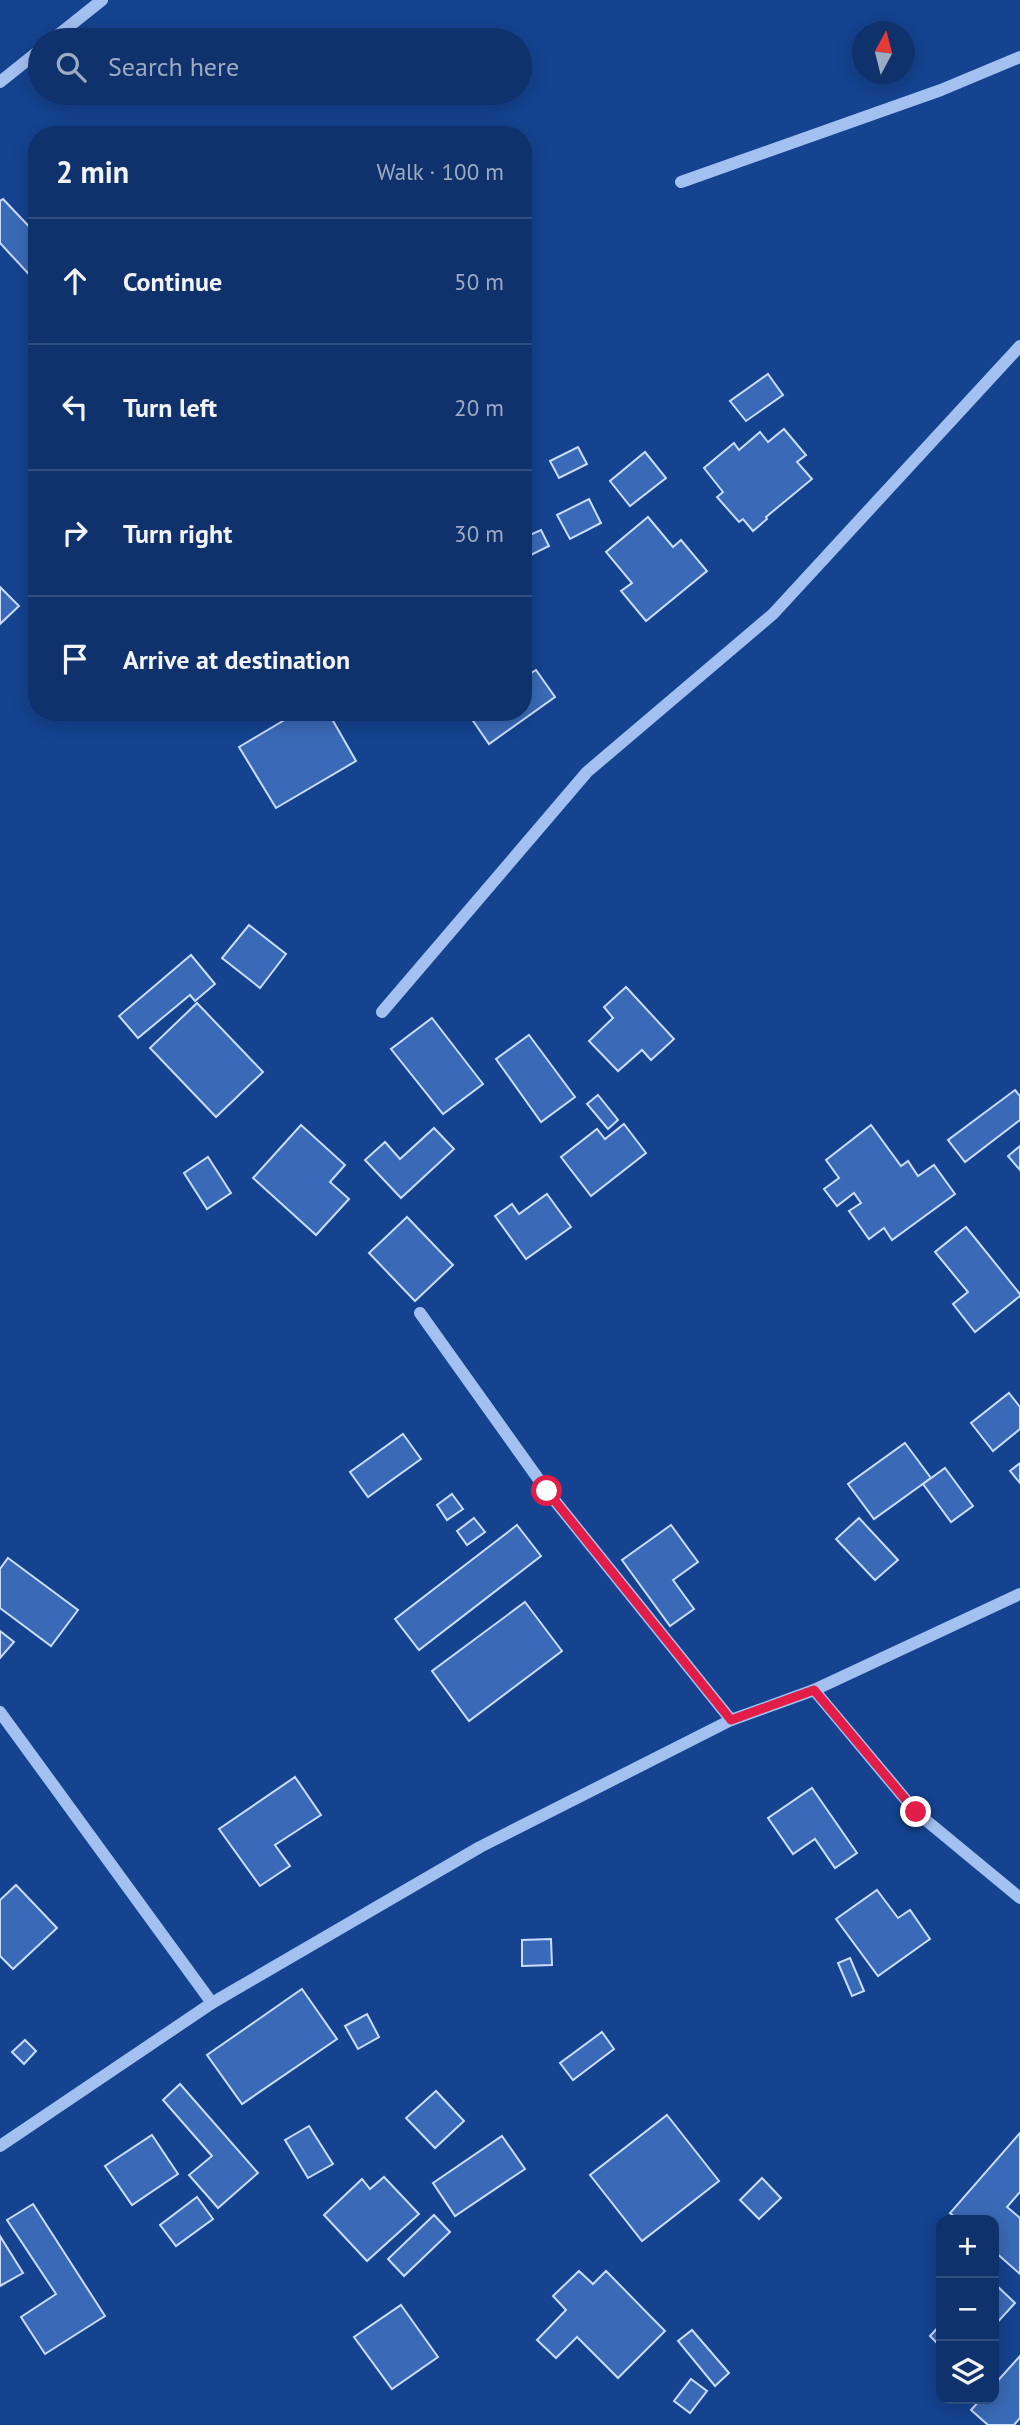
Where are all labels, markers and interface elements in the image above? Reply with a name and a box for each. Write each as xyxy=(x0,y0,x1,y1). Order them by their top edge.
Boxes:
north arrow xyxy=(852,21,915,84)
search box xyxy=(28,28,532,105)
icon: search xyxy=(52,48,90,86)
text: Search here xyxy=(108,50,239,83)
text: 2 min xyxy=(56,152,129,191)
text: Walk · 100 m xyxy=(377,157,504,186)
icon: ahead xyxy=(56,262,94,300)
text: Continue xyxy=(123,265,222,298)
text: 50 m xyxy=(454,267,504,296)
icon: left xyxy=(56,388,94,426)
text: Turn left xyxy=(123,391,217,424)
text: 20 m xyxy=(454,393,504,422)
icon: right xyxy=(56,514,94,552)
text: Turn right xyxy=(123,517,232,550)
text: 30 m xyxy=(454,519,504,548)
icon: arrive xyxy=(56,640,94,678)
text: Arrive at destination xyxy=(123,643,350,676)
route start xyxy=(531,1475,562,1506)
route end xyxy=(900,1796,931,1827)
map controls xyxy=(936,2215,999,2404)
button: + xyxy=(936,2215,999,2278)
button: − xyxy=(936,2278,999,2341)
button: layers xyxy=(936,2341,999,2404)

